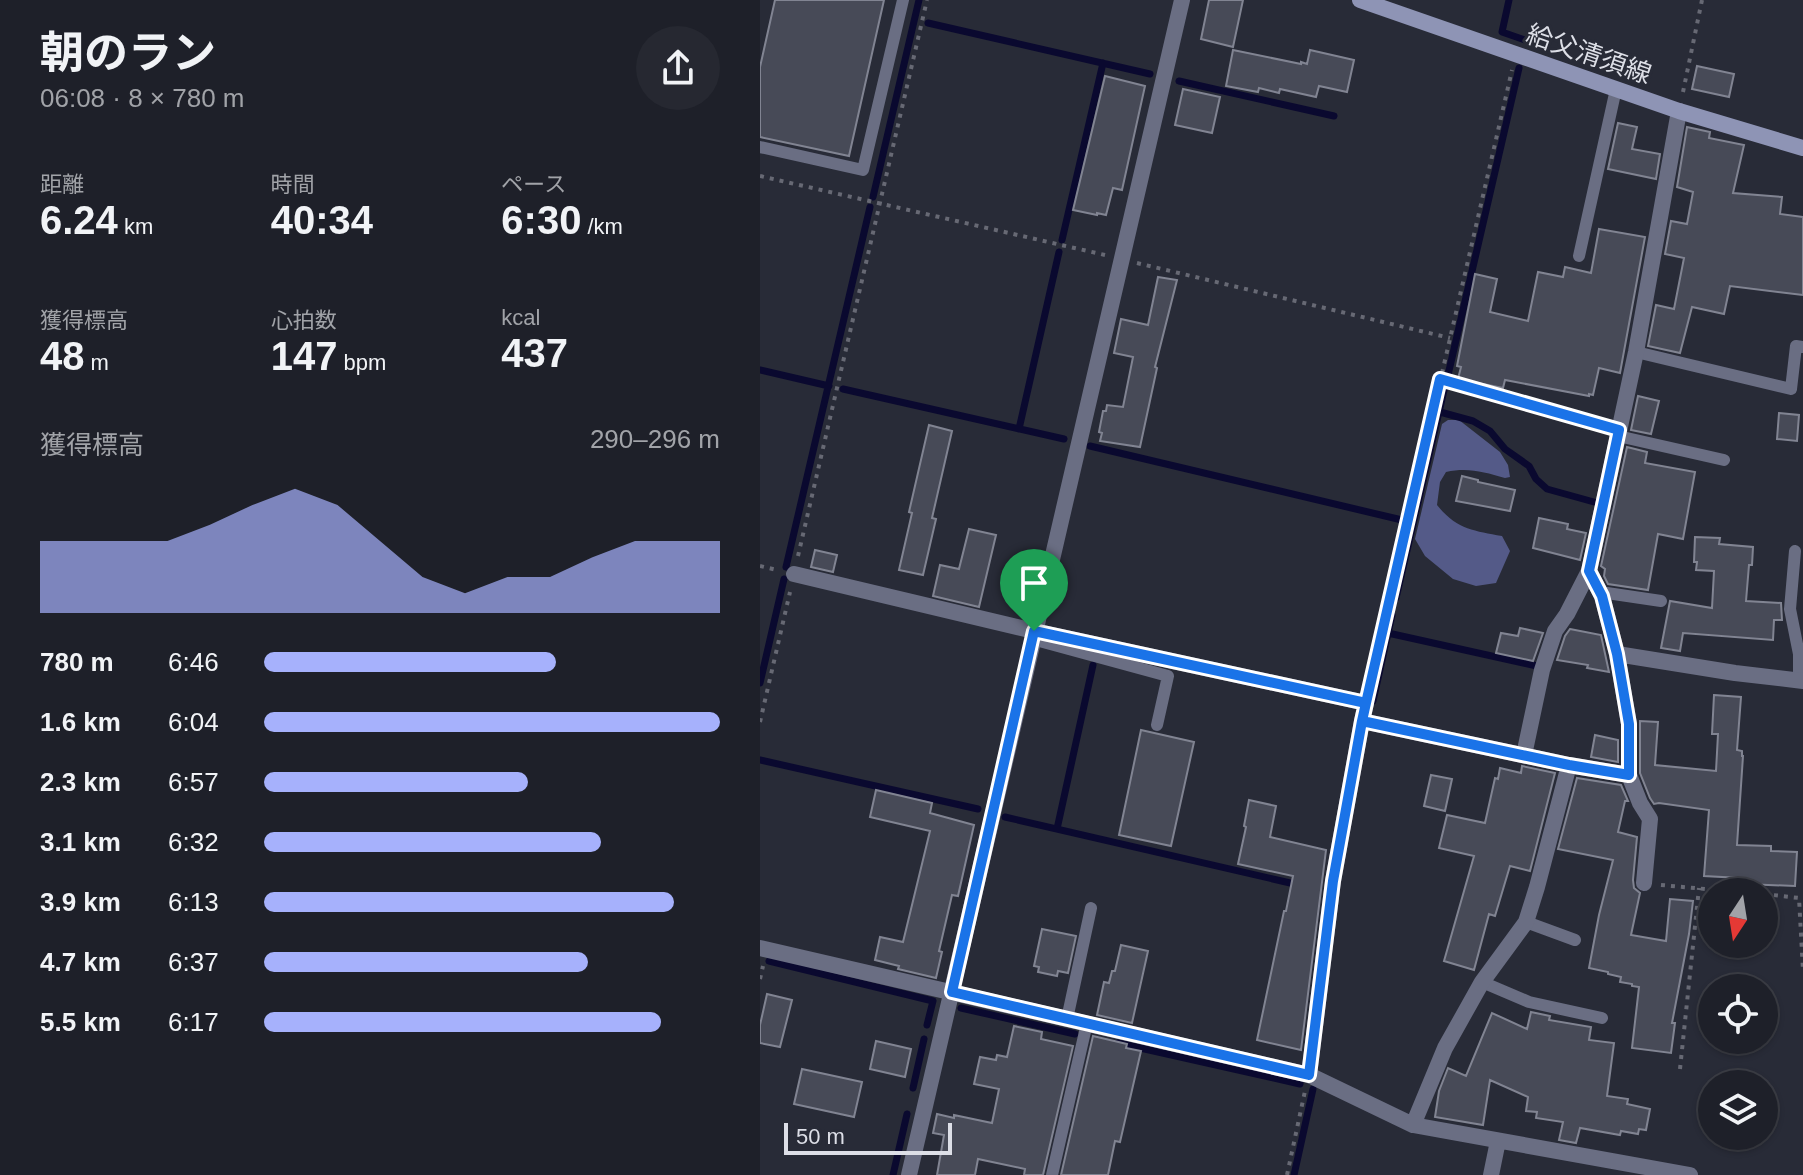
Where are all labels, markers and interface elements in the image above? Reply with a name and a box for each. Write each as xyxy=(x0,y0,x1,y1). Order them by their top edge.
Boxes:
street label: 給父清須線 xyxy=(1523,19,1655,89)
button: share xyxy=(636,26,720,110)
text: 朝のラン xyxy=(40,28,216,77)
text: 06:08 · 8 × 780 m xyxy=(40,83,245,113)
text: 距離 xyxy=(40,172,84,197)
text: 時間 xyxy=(271,172,315,197)
text: ペース xyxy=(501,172,566,197)
text: 6.24 xyxy=(40,198,118,242)
text: 40:34 xyxy=(271,198,373,242)
text: 6:30 xyxy=(501,198,581,242)
text: km xyxy=(118,214,153,239)
text: /km xyxy=(581,214,623,239)
text: kcal xyxy=(501,305,540,330)
text: 獲得標高 xyxy=(40,308,128,333)
text: 心拍数 xyxy=(271,308,337,333)
text: 437 xyxy=(501,331,568,375)
text: 48 xyxy=(40,334,85,378)
text: 147 xyxy=(271,334,337,378)
text: m xyxy=(85,350,109,375)
text: bpm xyxy=(337,350,386,375)
text: 290–296 m xyxy=(590,424,720,454)
text: 獲得標高 xyxy=(40,430,144,460)
pin xyxy=(1000,549,1068,631)
icon: arrive xyxy=(1012,561,1056,605)
text: 780 m xyxy=(40,647,114,677)
text: 6:46 xyxy=(168,647,219,677)
text: 1.6 km xyxy=(40,707,121,737)
text: 6:04 xyxy=(168,707,219,737)
text: 2.3 km xyxy=(40,767,121,797)
text: 6:57 xyxy=(168,767,219,797)
text: 3.1 km xyxy=(40,827,121,857)
text: 6:32 xyxy=(168,827,219,857)
north arrow xyxy=(1698,878,1778,958)
map controls xyxy=(1698,878,1778,1150)
text: 3.9 km xyxy=(40,887,121,917)
text: 6:13 xyxy=(168,887,219,917)
text: 4.7 km xyxy=(40,947,121,977)
text: 6:37 xyxy=(168,947,219,977)
button: locate xyxy=(1698,974,1778,1054)
text: 5.5 km xyxy=(40,1007,121,1037)
text: 6:17 xyxy=(168,1007,219,1037)
button: layers xyxy=(1698,1070,1778,1150)
scale bar xyxy=(784,1119,952,1155)
text: 50 m xyxy=(796,1124,845,1149)

